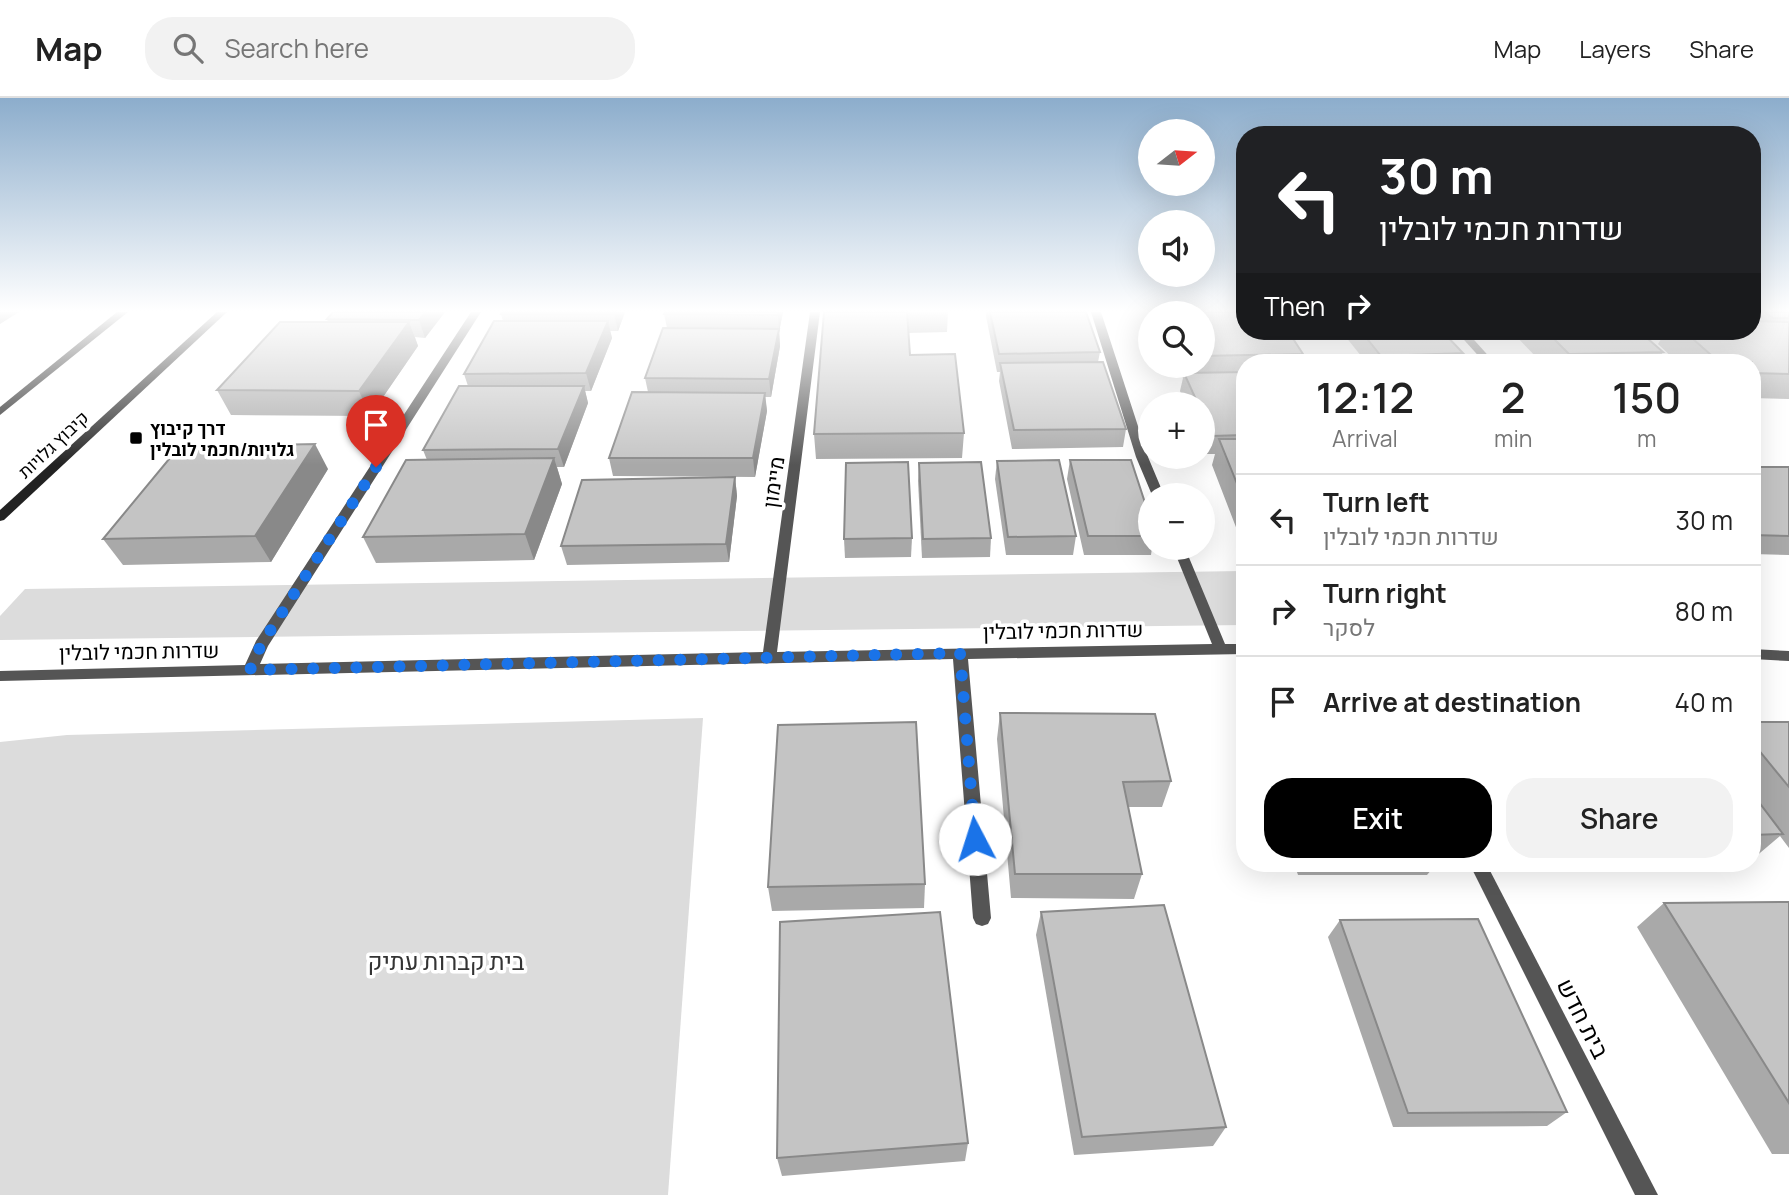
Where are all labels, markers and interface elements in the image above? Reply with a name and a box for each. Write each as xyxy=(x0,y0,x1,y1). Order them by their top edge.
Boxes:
search box xyxy=(145,17,635,80)
text: Map xyxy=(35,26,103,71)
icon: search xyxy=(169,29,207,67)
text: Search here xyxy=(225,30,369,66)
text: Map xyxy=(1494,32,1541,65)
text: Layers xyxy=(1579,32,1651,65)
text: Share xyxy=(1689,32,1754,65)
north arrow xyxy=(1138,119,1214,196)
map controls xyxy=(1138,119,1215,560)
text: 30 m xyxy=(1379,142,1494,209)
icon: left xyxy=(1264,154,1355,245)
text: שדרות חכמי לובלין xyxy=(1379,206,1624,250)
button: sound xyxy=(1138,210,1215,287)
icon: right xyxy=(1339,287,1377,325)
text: Then xyxy=(1264,288,1325,324)
button: search xyxy=(1138,301,1215,378)
text: 12:12 xyxy=(1316,368,1414,426)
text: 2 xyxy=(1501,368,1525,426)
text: 150 xyxy=(1612,368,1681,426)
button: + xyxy=(1138,392,1215,469)
pin xyxy=(346,395,406,467)
street label: קיבוץ גלויות xyxy=(13,405,93,483)
icon: arrive xyxy=(357,406,395,444)
place label: דרך קיבוץ גלויות/חכמי לובלין xyxy=(150,416,294,461)
text: Arrival xyxy=(1332,422,1398,454)
text: min xyxy=(1494,422,1532,454)
text: m xyxy=(1637,422,1656,454)
marker: דרך קיבוץ גלויות/חכמי לובלין xyxy=(128,430,144,446)
street label: מיימון xyxy=(756,455,790,509)
button: − xyxy=(1138,483,1215,560)
text: Turn left xyxy=(1323,484,1430,520)
icon: left xyxy=(1264,501,1302,539)
text: 30 m xyxy=(1676,502,1733,538)
text: שדרות חכמי לובלין xyxy=(1323,520,1499,552)
text: Turn right xyxy=(1323,575,1447,611)
icon: right xyxy=(1264,592,1302,630)
text: 80 m xyxy=(1675,593,1733,629)
text: לסקר xyxy=(1323,611,1375,643)
street label: שדרות חכמי לובלין xyxy=(983,615,1143,645)
street label: שדרות חכמי לובלין xyxy=(59,636,219,666)
icon: arrive xyxy=(1264,683,1302,721)
text: Arrive at destination xyxy=(1323,684,1581,720)
text: 40 m xyxy=(1675,684,1733,720)
button: Exit xyxy=(1264,778,1492,858)
button: Share xyxy=(1506,778,1733,858)
position arrow xyxy=(938,802,1012,876)
park label: בית קברות עתיק xyxy=(368,944,525,977)
street label: בית חדש xyxy=(1550,972,1618,1064)

